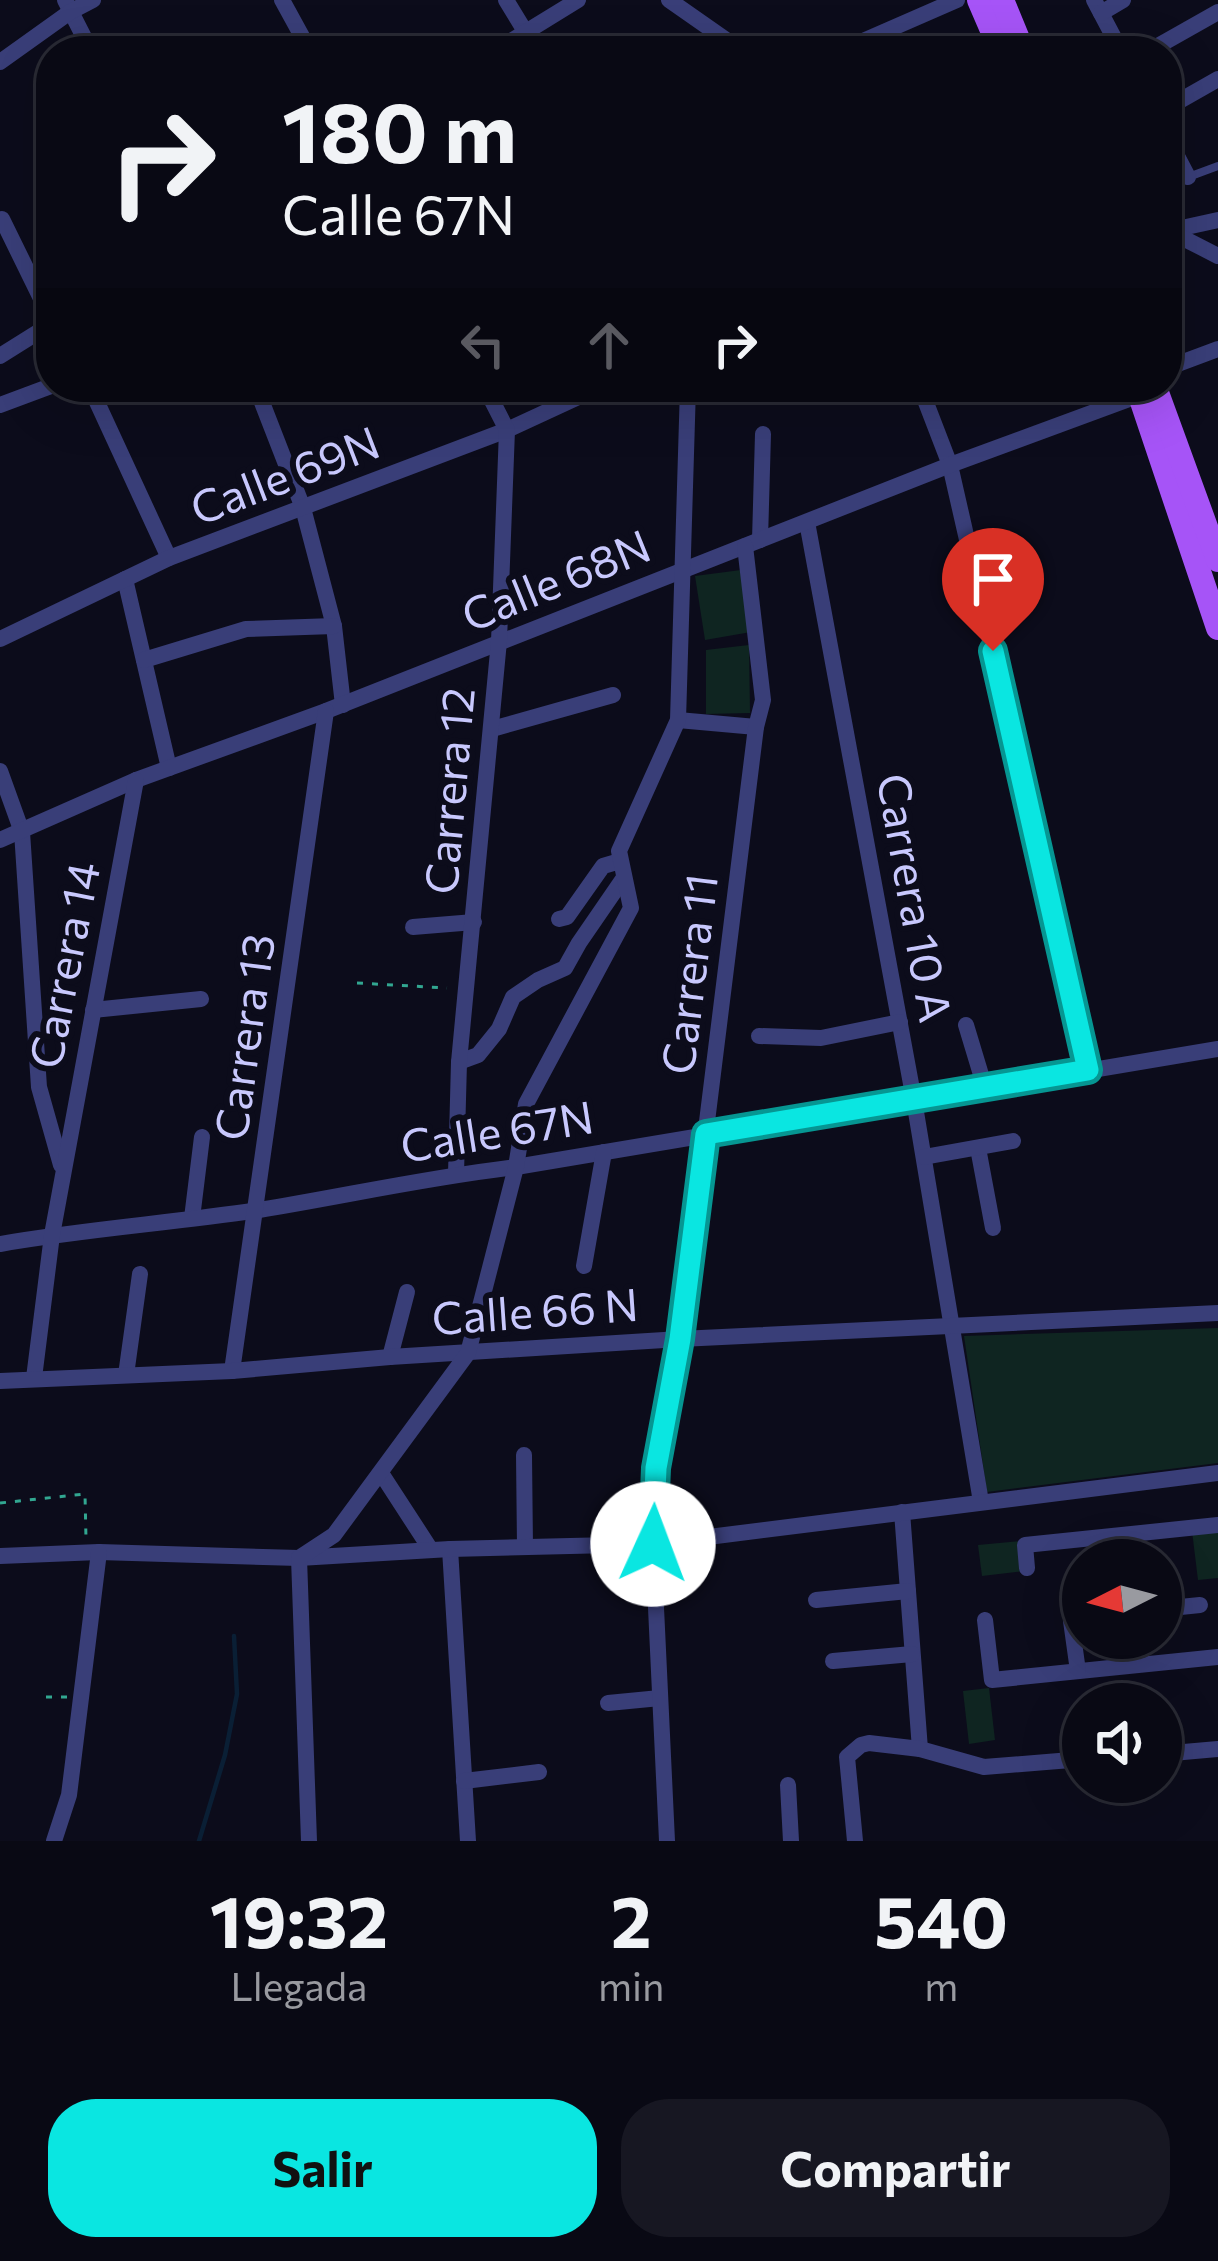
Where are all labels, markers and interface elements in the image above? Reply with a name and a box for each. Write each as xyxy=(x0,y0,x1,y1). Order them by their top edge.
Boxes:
text: 180 m xyxy=(282,78,517,180)
icon: right xyxy=(84,84,240,240)
text: Calle 67N xyxy=(282,180,515,246)
icon: left xyxy=(450,312,516,378)
icon: ahead xyxy=(576,312,642,378)
icon: right xyxy=(702,312,768,378)
street label: Calle 69N xyxy=(182,413,386,535)
street label: Calle 68N xyxy=(453,516,657,641)
pin xyxy=(942,528,1044,651)
icon: arrive xyxy=(960,546,1026,612)
street label: Carrera 12 xyxy=(411,685,484,896)
street label: Carrera 10 A xyxy=(868,769,965,1026)
street label: Carrera 14 xyxy=(16,857,109,1072)
street label: Carrera 11 xyxy=(648,870,727,1077)
street label: Carrera 13 xyxy=(201,930,284,1143)
street label: Calle 67N xyxy=(396,1087,597,1172)
street label: Calle 66 N xyxy=(430,1275,640,1344)
position arrow xyxy=(590,1481,716,1607)
north arrow xyxy=(1062,1539,1182,1659)
map controls xyxy=(1062,1539,1182,1803)
button: sound xyxy=(1062,1683,1182,1803)
text: 19:32 xyxy=(210,1875,388,1963)
text: 2 xyxy=(611,1875,652,1963)
text: 540 xyxy=(874,1875,1008,1963)
text: Llegada xyxy=(231,1961,368,2009)
text: min xyxy=(598,1961,664,2009)
text: m xyxy=(924,1961,958,2009)
button: Salir xyxy=(48,2099,597,2237)
button: Compartir xyxy=(621,2099,1170,2237)

